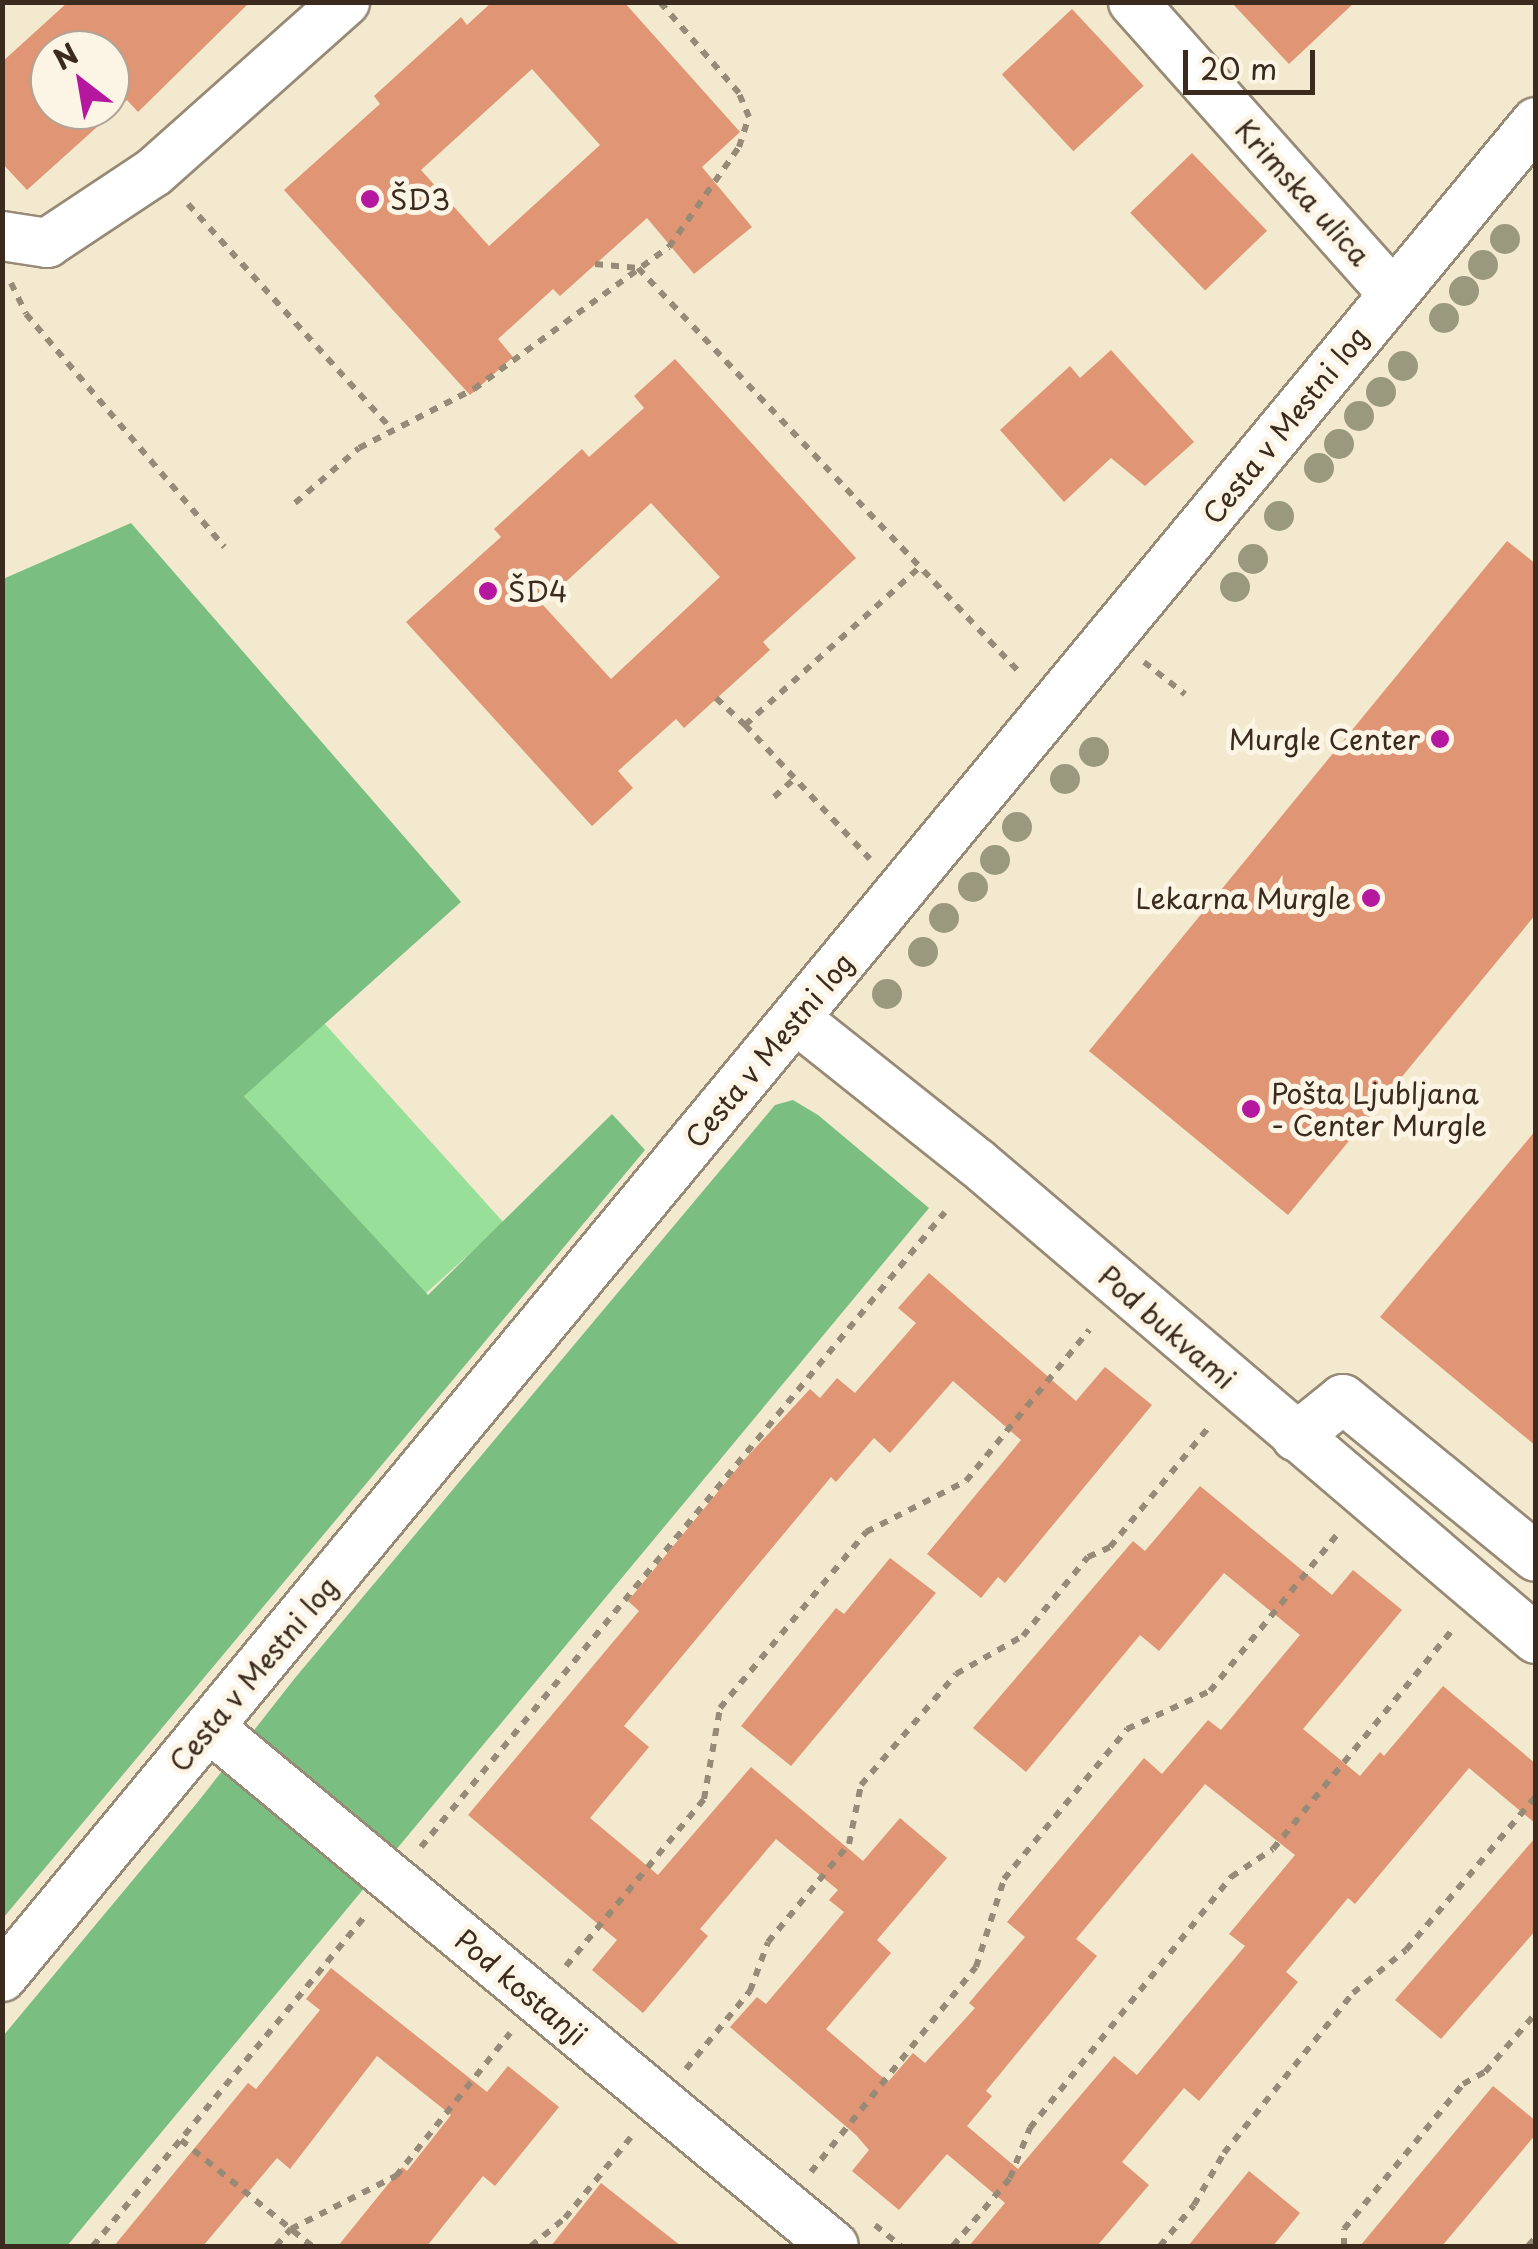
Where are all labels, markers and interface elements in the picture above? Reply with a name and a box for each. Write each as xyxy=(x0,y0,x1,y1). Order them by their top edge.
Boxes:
north arrow xyxy=(30,30,130,130)
scale bar xyxy=(1188,30,1320,92)
text: N xyxy=(45,31,86,80)
text: 20 m xyxy=(1200,45,1277,90)
street label: Krimska ulica xyxy=(1229,112,1377,272)
place label: ŠD3 xyxy=(390,182,450,216)
marker: ŠD3 xyxy=(359,188,381,210)
street label: Cesta v Mestni log xyxy=(1194,318,1376,532)
place label: ŠD4 xyxy=(508,574,567,608)
marker: ŠD4 xyxy=(477,580,499,602)
place label: Murgle Center xyxy=(1224,722,1420,756)
marker: Murgle Center xyxy=(1429,728,1451,750)
place label: Lekarna Murgle xyxy=(1136,881,1351,915)
marker: Lekarna Murgle xyxy=(1360,887,1382,909)
street label: Cesta v Mestni log xyxy=(677,945,861,1155)
place label: Pošta Ljubljana - Center Murgle xyxy=(1271,1076,1489,1142)
marker: Pošta Ljubljana - Center Murgle xyxy=(1240,1098,1262,1120)
street label: Pod bukvami xyxy=(1092,1258,1242,1396)
street label: Cesta v Mestni log xyxy=(161,1569,345,1779)
street label: Pod kostanji xyxy=(448,1922,594,2052)

